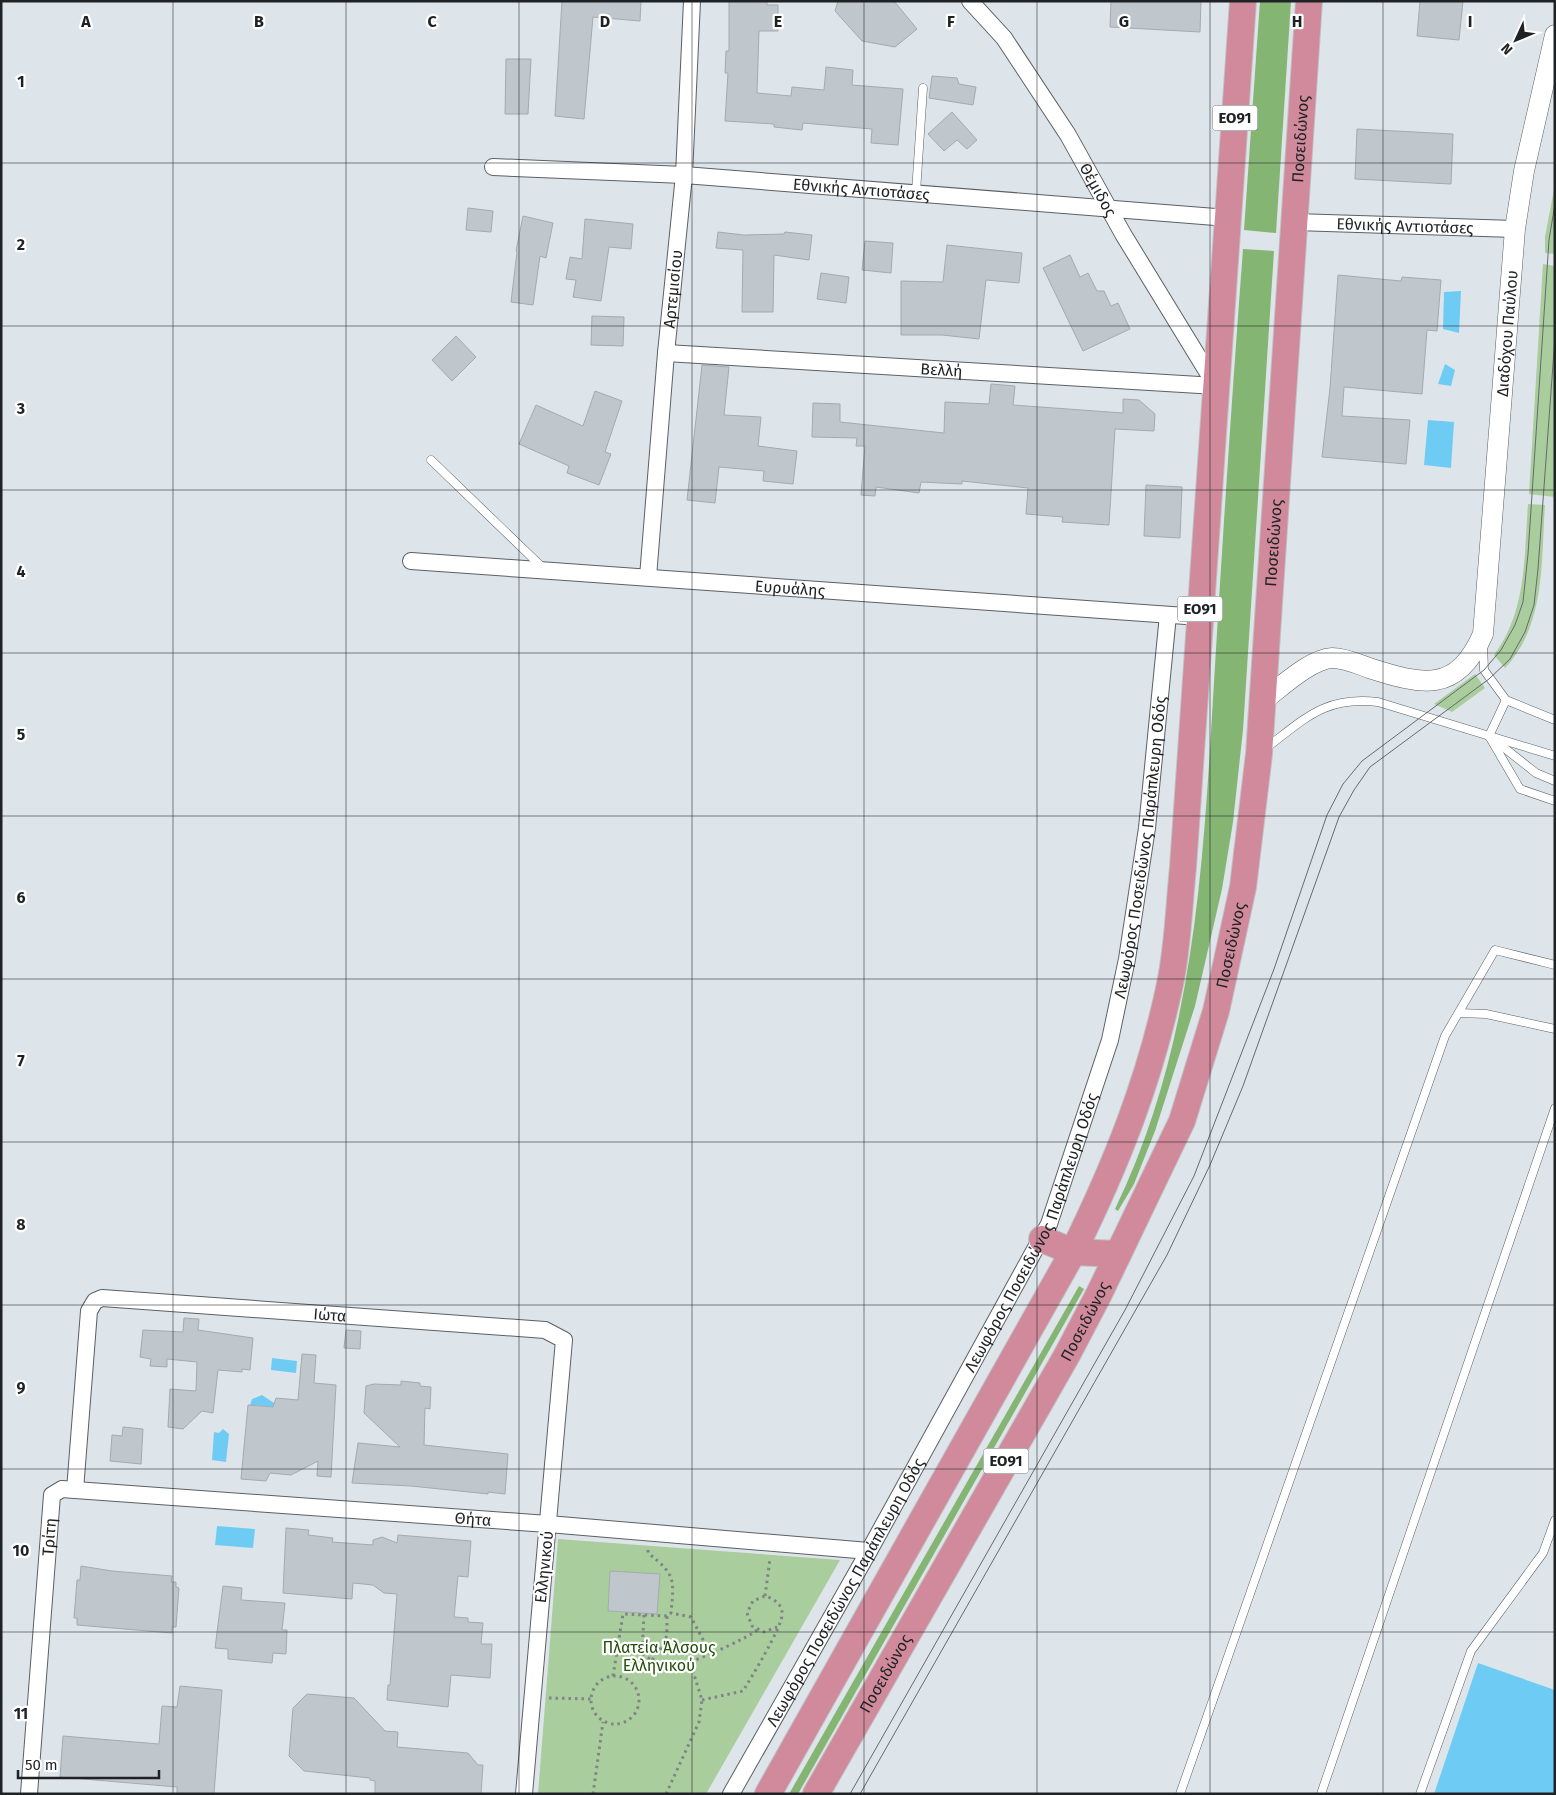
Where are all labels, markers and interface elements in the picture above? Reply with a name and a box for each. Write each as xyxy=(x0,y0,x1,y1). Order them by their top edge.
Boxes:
text: A xyxy=(80,12,91,31)
text: B xyxy=(254,12,264,31)
text: C xyxy=(427,12,437,31)
text: D xyxy=(600,12,610,31)
text: E xyxy=(774,12,782,31)
text: F xyxy=(947,12,955,31)
text: G xyxy=(1119,12,1129,31)
text: H xyxy=(1292,12,1302,31)
text: I xyxy=(1468,12,1472,31)
north arrow xyxy=(1491,15,1541,65)
text: N xyxy=(1498,39,1516,58)
text: 1 xyxy=(17,72,25,91)
street label: Ποσειδώνος xyxy=(1287,94,1312,183)
road number: ΕΟ91 xyxy=(1212,106,1258,130)
street label: Θέμιδος xyxy=(1076,159,1121,220)
street label: Εθνικής Αντιοτάσες xyxy=(792,174,931,204)
street label: Εθνικής Αντιοτάσες xyxy=(1336,214,1474,237)
text: 2 xyxy=(17,235,25,254)
street label: Αρτεμισίου xyxy=(659,249,686,329)
street label: Διαδόχου Παύλου xyxy=(1492,269,1521,397)
street label: Βελλή xyxy=(920,359,963,380)
text: 3 xyxy=(16,399,25,418)
street label: Ποσειδώνος xyxy=(1261,498,1285,587)
text: 4 xyxy=(16,562,26,581)
street label: Ευρυάλης xyxy=(754,576,826,600)
road number: ΕΟ91 xyxy=(1178,596,1222,622)
street label: Λεωφόρος Ποσειδώνος Παράπλευρη Οδός xyxy=(1110,695,1170,1000)
text: 5 xyxy=(17,725,26,744)
text: 6 xyxy=(16,888,26,907)
street label: Ποσειδώνος xyxy=(1212,900,1249,990)
text: 7 xyxy=(17,1051,25,1070)
street label: Λεωφόρος Ποσειδώνος Παράπλευρη Οδός xyxy=(959,1089,1101,1375)
text: 8 xyxy=(16,1215,26,1234)
street label: Ποσειδώνος xyxy=(1055,1278,1113,1364)
street label: Ιώτα xyxy=(313,1304,347,1325)
text: 9 xyxy=(17,1378,26,1397)
road number: ΕΟ91 xyxy=(984,1448,1028,1474)
street label: Λεωφόρος Ποσειδώνος Παράπλευρη Οδός xyxy=(763,1453,927,1729)
street label: Θήτα xyxy=(454,1508,492,1529)
street label: Τρίτη xyxy=(38,1517,60,1556)
street label: Ελληνικού xyxy=(531,1530,557,1604)
text: 10 xyxy=(13,1541,29,1560)
street label: Ποσειδώνος xyxy=(854,1630,914,1716)
park label: Πλατεία Άλσους Ελληνικού xyxy=(603,1638,716,1675)
text: 11 xyxy=(14,1704,28,1723)
scale bar xyxy=(18,1748,159,1780)
text: 50 m xyxy=(25,1756,58,1774)

